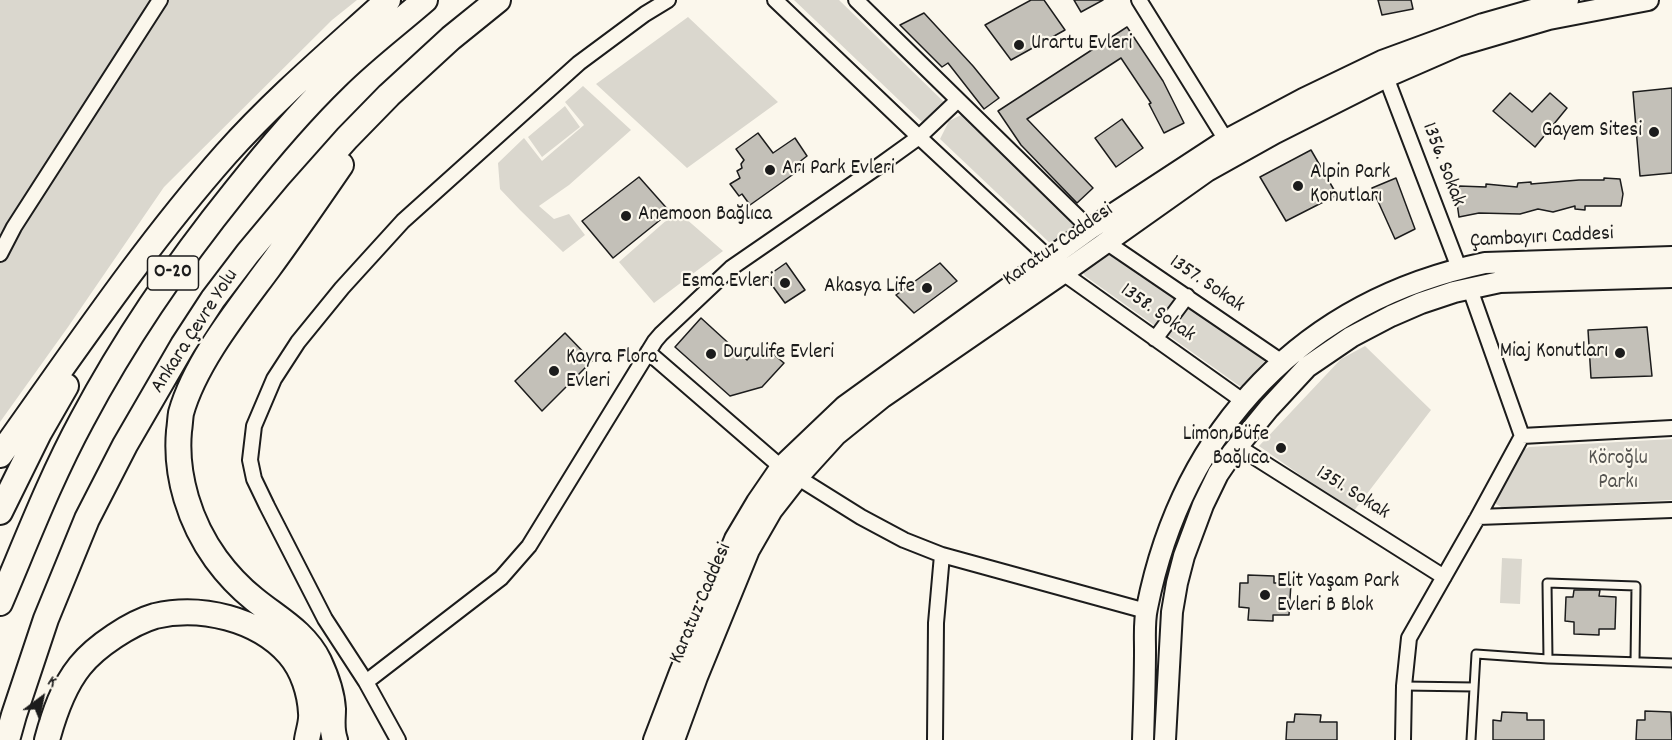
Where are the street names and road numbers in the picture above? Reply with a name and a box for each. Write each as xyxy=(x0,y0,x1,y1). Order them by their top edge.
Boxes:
street label: 1356. Sokak xyxy=(1414,119,1470,211)
street label: Karatuz Caddesi xyxy=(999,199,1119,293)
street label: Çambayırı Caddesi xyxy=(1470,223,1614,255)
street label: 1357. Sokak xyxy=(1163,251,1249,319)
road number: O-20 xyxy=(148,256,198,290)
street label: Ankara Çevre Yolu xyxy=(147,265,245,399)
street label: 1358. Sokak xyxy=(1115,279,1199,349)
street label: 1351. Sokak xyxy=(1310,462,1394,526)
street label: Karatuz Caddesi xyxy=(665,540,739,668)

